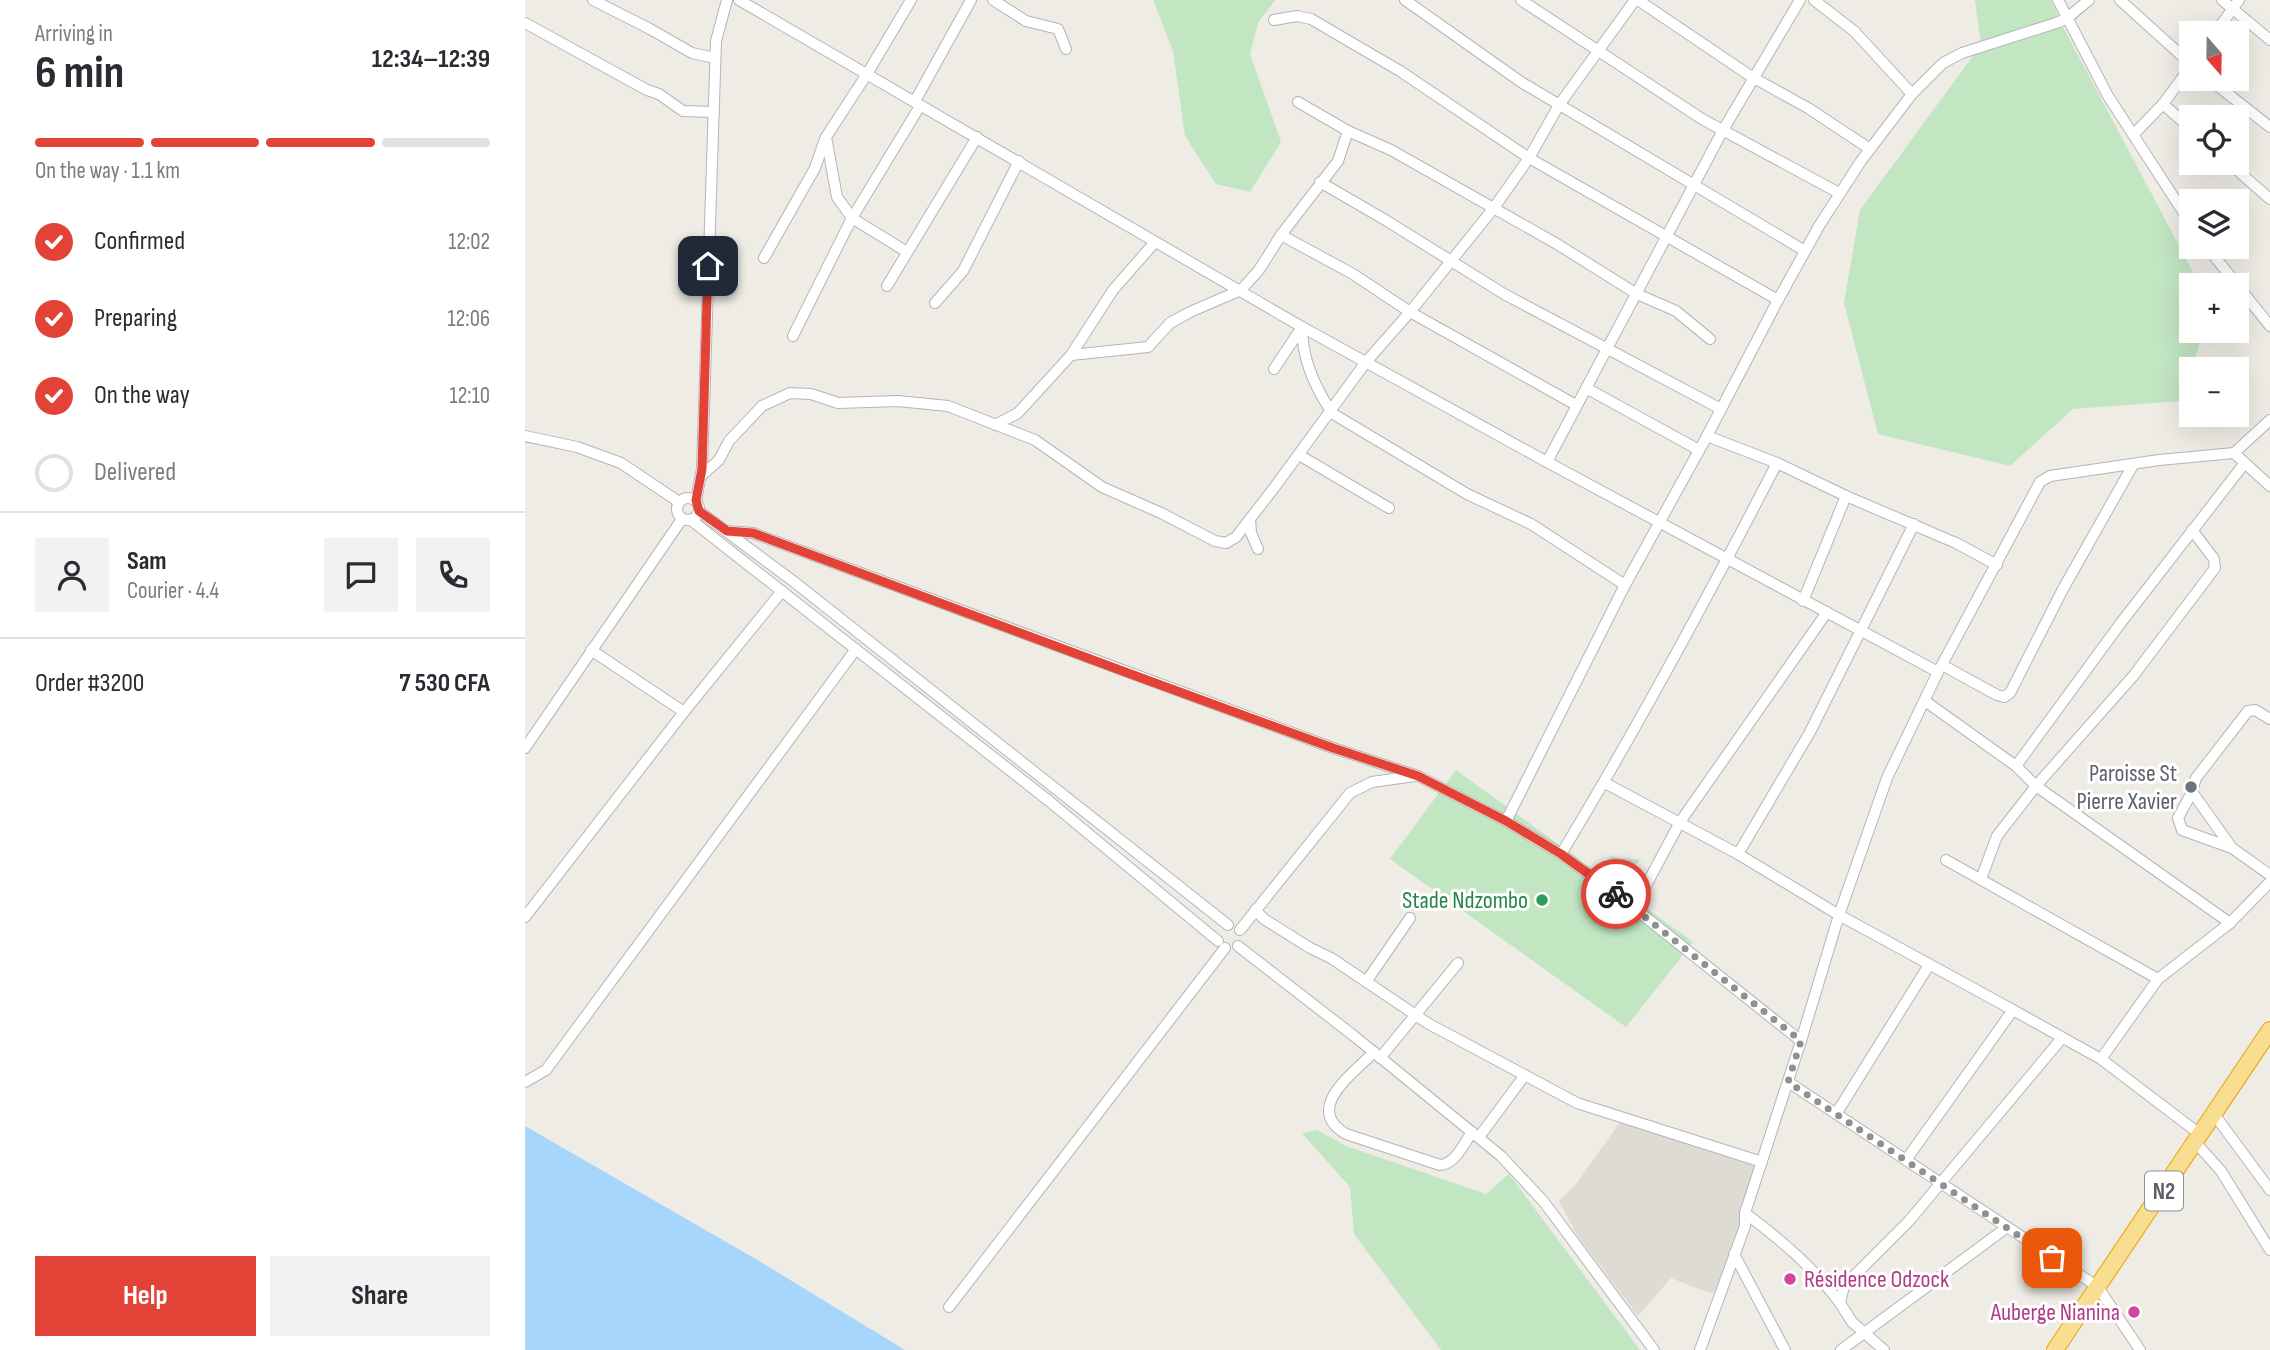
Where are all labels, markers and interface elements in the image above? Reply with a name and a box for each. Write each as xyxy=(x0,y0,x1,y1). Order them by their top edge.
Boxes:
text: Arriving in xyxy=(35,20,113,48)
north arrow xyxy=(2179,21,2249,91)
map controls xyxy=(2179,21,2249,427)
text: 12:34–12:39 xyxy=(372,44,490,75)
text: 6 min xyxy=(35,46,124,101)
button: locate xyxy=(2179,105,2249,175)
text: On the way · 1.1 km xyxy=(35,157,180,185)
button: layers xyxy=(2179,189,2249,259)
icon: check xyxy=(35,223,73,261)
text: Confirmed xyxy=(94,226,185,257)
text: 12:02 xyxy=(448,228,490,256)
pin xyxy=(678,236,738,296)
icon: home xyxy=(689,247,727,285)
button: + xyxy=(2179,273,2249,343)
icon: check xyxy=(35,300,73,338)
text: Preparing xyxy=(94,303,177,334)
text: 12:06 xyxy=(448,305,490,333)
button: − xyxy=(2179,357,2249,427)
icon: check xyxy=(35,377,73,415)
text: On the way xyxy=(94,380,190,411)
text: 12:10 xyxy=(450,382,490,410)
text: Delivered xyxy=(94,457,176,488)
button: person xyxy=(35,538,109,612)
button: chat xyxy=(324,538,398,612)
button: phone xyxy=(416,538,490,612)
text: Sam xyxy=(127,546,167,577)
text: Courier · 4.4 xyxy=(127,577,219,605)
text: Order #3200 xyxy=(35,668,144,699)
text: 7 530 CFA xyxy=(399,668,490,699)
place label: Paroisse St Pierre Xavier xyxy=(2077,759,2177,816)
marker: Paroisse St Pierre Xavier xyxy=(2183,779,2199,795)
courier xyxy=(1581,859,1651,929)
icon: bike xyxy=(1597,875,1635,913)
place label: Stade Ndzombo xyxy=(1402,886,1528,915)
marker: Stade Ndzombo xyxy=(1534,892,1550,908)
road number: N2 xyxy=(2145,1172,2183,1210)
pin xyxy=(2022,1228,2082,1288)
icon: bag xyxy=(2033,1239,2071,1277)
button: Help xyxy=(35,1256,256,1336)
button: Share xyxy=(270,1256,490,1336)
place label: Résidence Odzock xyxy=(1804,1265,1949,1294)
marker: Résidence Odzock xyxy=(1782,1271,1798,1287)
place label: Auberge Nianina xyxy=(1990,1298,2120,1327)
marker: Auberge Nianina xyxy=(2126,1304,2142,1320)

